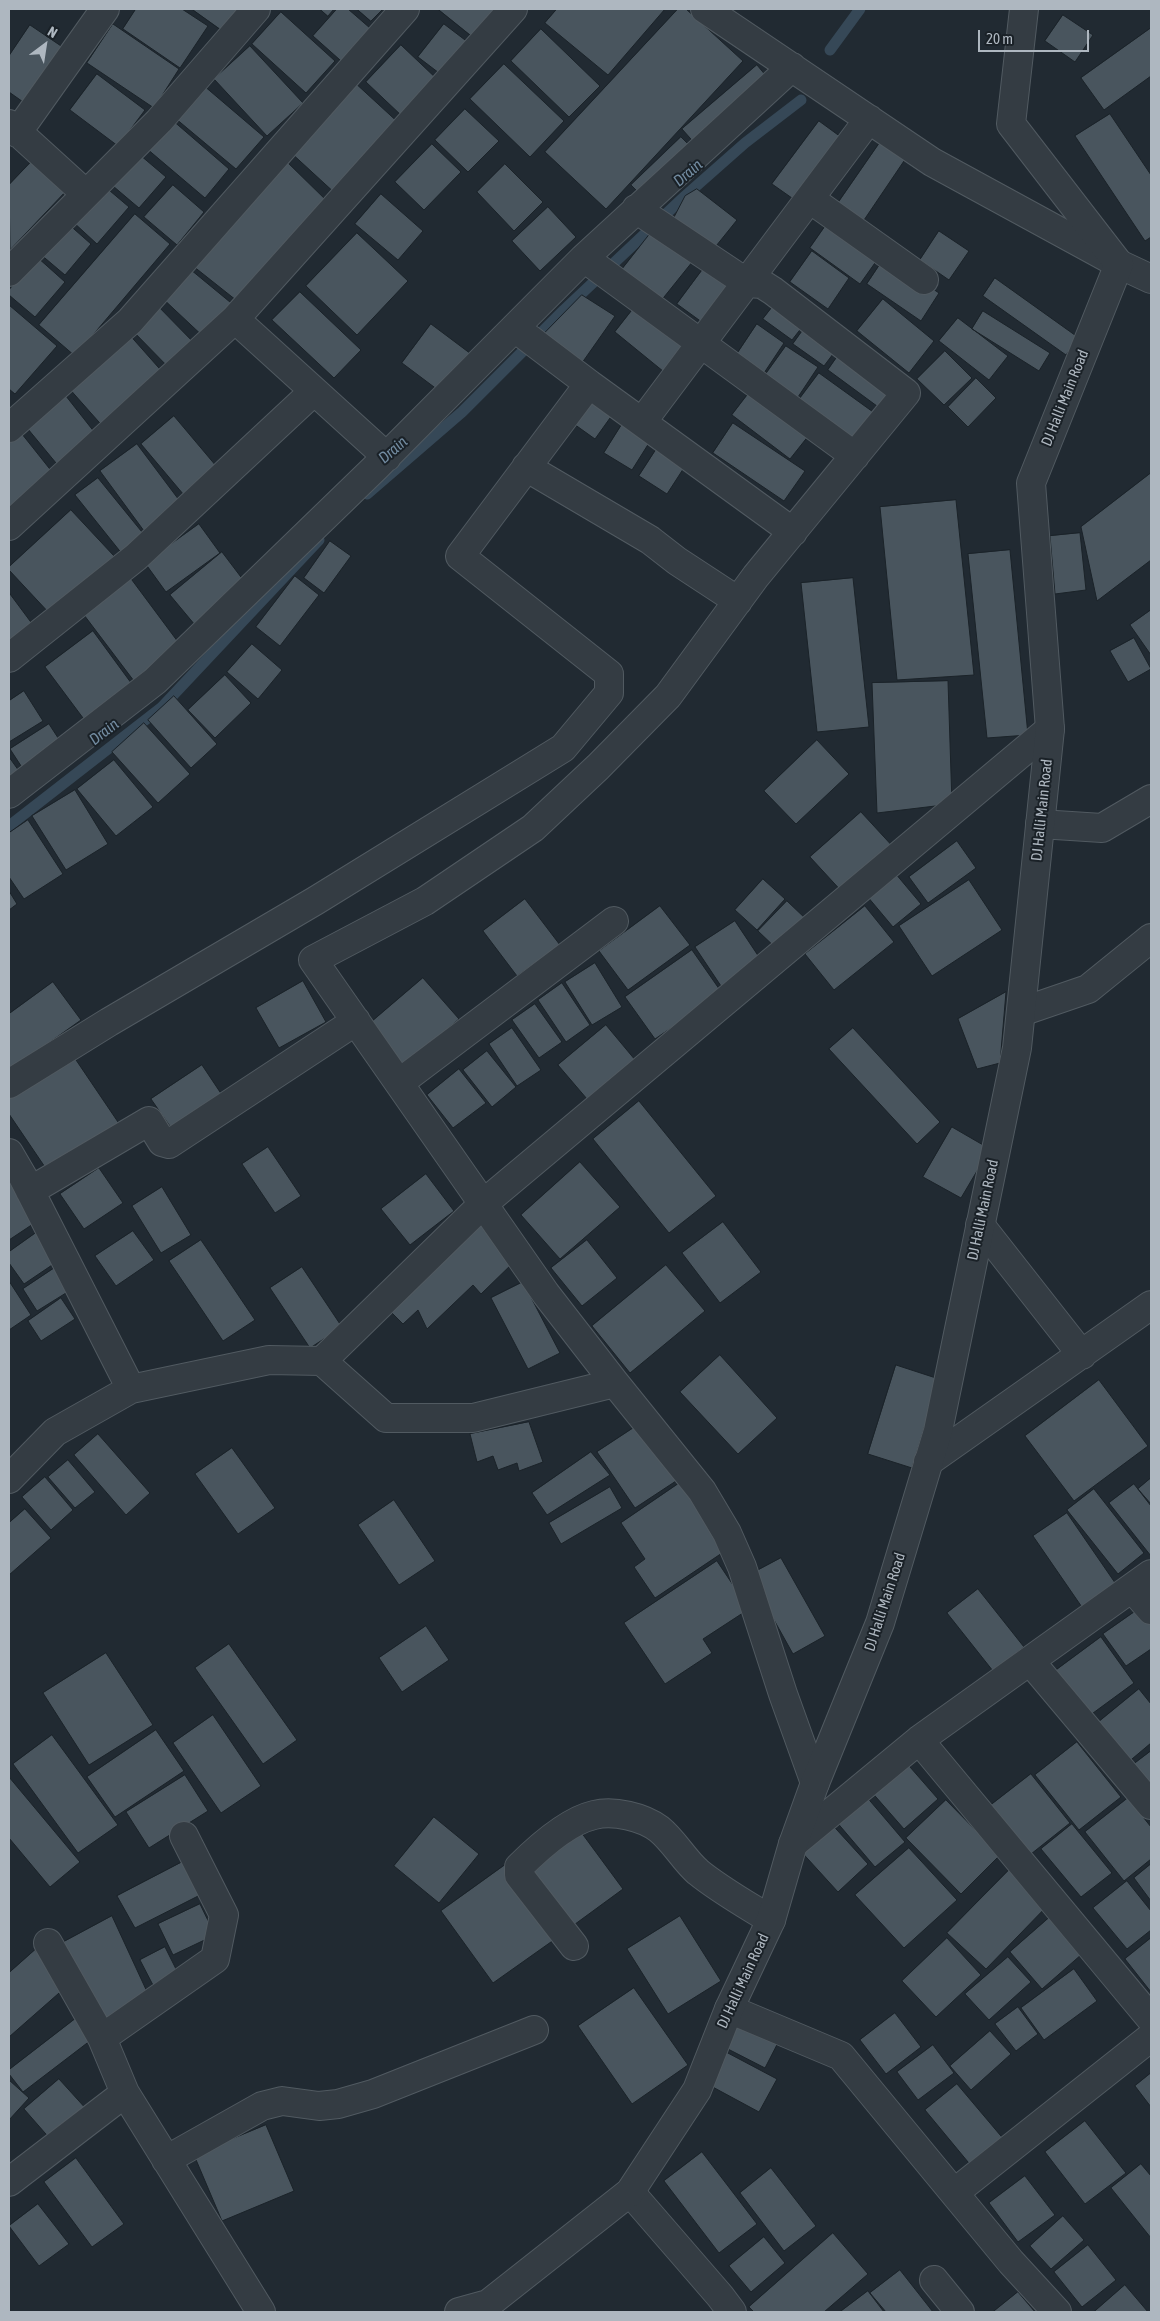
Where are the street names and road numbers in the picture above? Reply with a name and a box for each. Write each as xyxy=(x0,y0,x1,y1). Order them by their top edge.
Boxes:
street label: DJ Halli Main Road xyxy=(1037,347,1093,449)
street label: DJ Halli Main Road xyxy=(1028,758,1056,862)
street label: DJ Halli Main Road xyxy=(964,1158,1002,1262)
street label: DJ Halli Main Road xyxy=(861,1551,909,1653)
street label: DJ Halli Main Road xyxy=(713,1931,773,2031)

